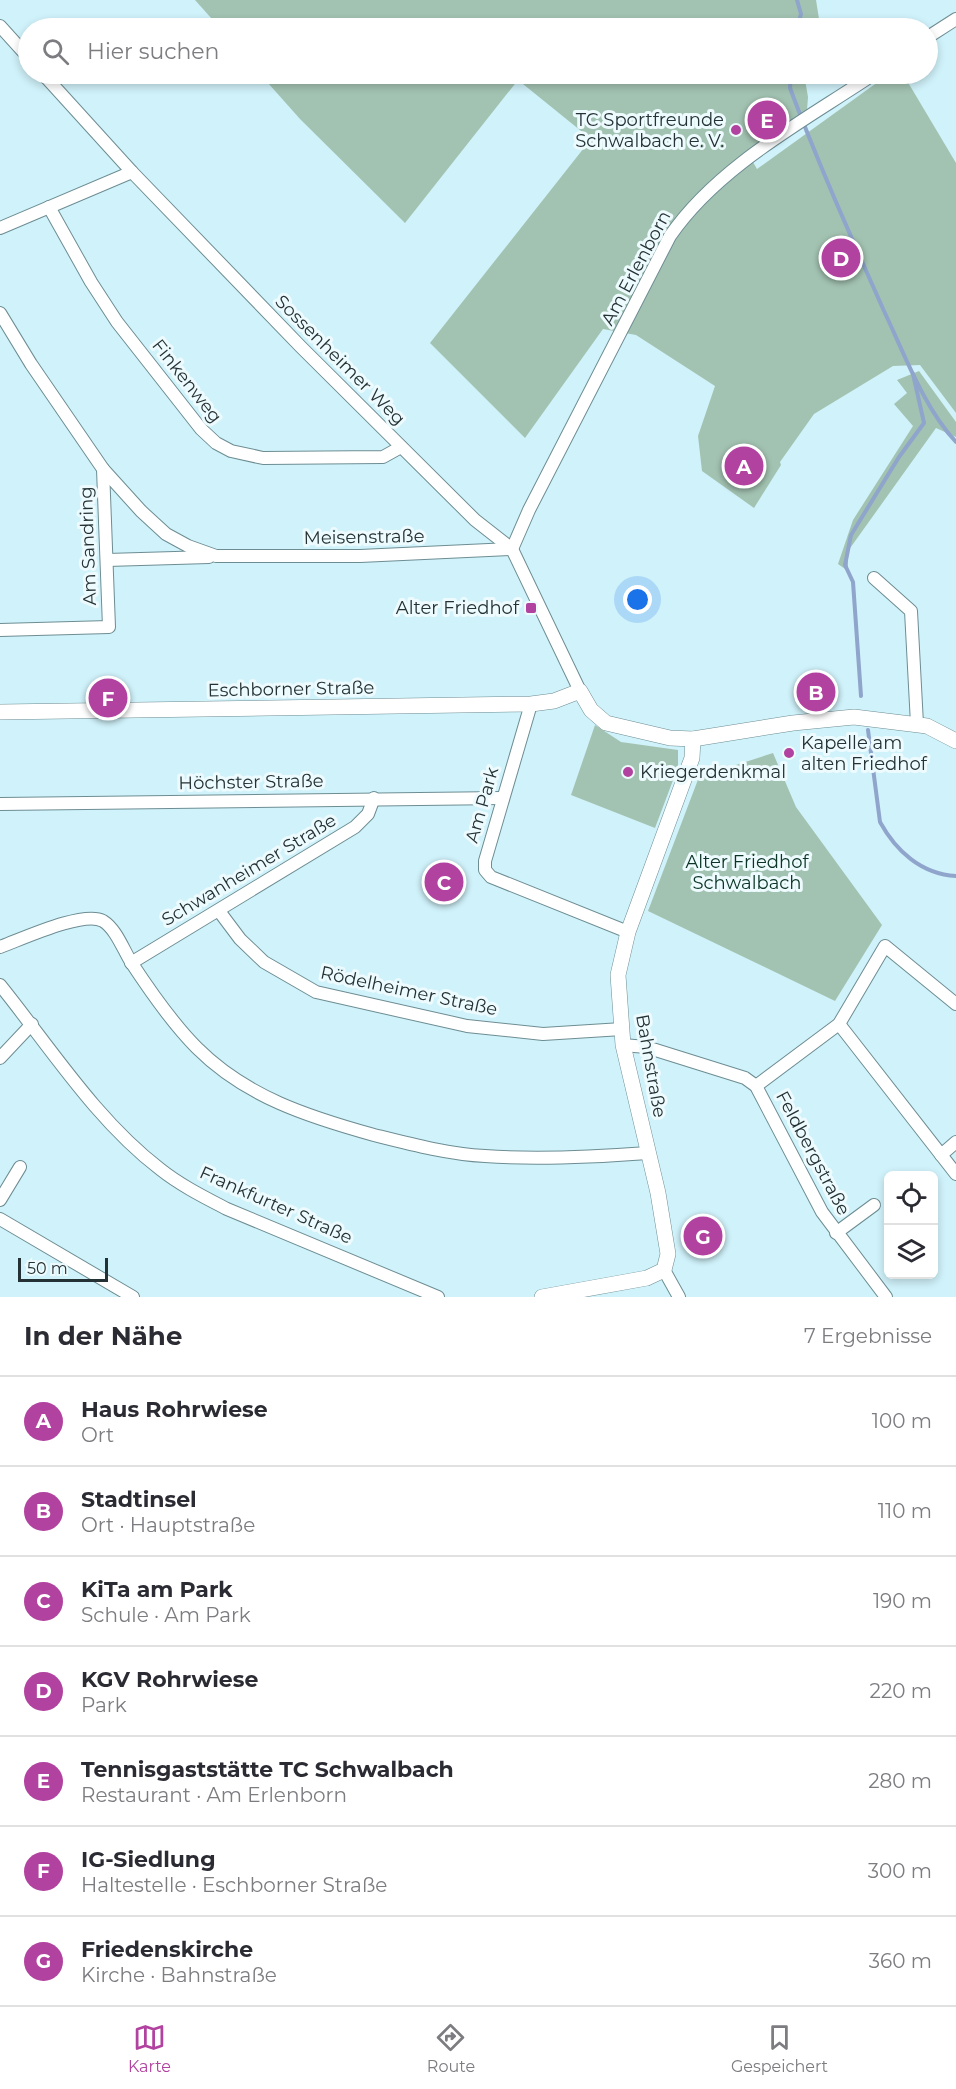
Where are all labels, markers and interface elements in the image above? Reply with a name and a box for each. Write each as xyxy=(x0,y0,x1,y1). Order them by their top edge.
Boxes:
search box xyxy=(18,18,938,84)
icon: search xyxy=(39,35,72,68)
text: Hier suchen xyxy=(87,38,219,65)
pin: E xyxy=(748,98,786,142)
place label: TC Sportfreunde Schwalbach e. V. xyxy=(575,109,724,152)
marker: TC Sportfreunde Schwalbach e. V. xyxy=(729,123,743,137)
street label: Am Erlenborn xyxy=(597,207,675,329)
pin: D xyxy=(822,236,860,280)
street label: Sossenheimer Weg xyxy=(270,290,410,430)
street label: Finkenweg xyxy=(147,335,227,427)
pin: A xyxy=(724,444,764,488)
street label: Am Sandring xyxy=(75,486,101,606)
street label: Meisenstraße xyxy=(303,525,425,549)
your location xyxy=(623,585,652,614)
place label: Alter Friedhof xyxy=(396,597,520,619)
marker: Alter Friedhof xyxy=(524,601,538,615)
pin: B xyxy=(796,670,836,714)
pin: F xyxy=(88,676,128,720)
street label: Eschborner Straße xyxy=(207,677,375,701)
place label: Kapelle am alten Friedhof xyxy=(801,732,928,775)
marker: Kapelle am alten Friedhof xyxy=(782,746,796,760)
place label: Kriegerdenkmal xyxy=(640,761,786,783)
street label: Am Park xyxy=(461,764,503,845)
marker: Kriegerdenkmal xyxy=(621,765,635,779)
street label: Höchster Straße xyxy=(178,770,324,794)
street label: Schwanheimer Straße xyxy=(158,809,340,931)
park label: Alter Friedhof Schwalbach xyxy=(685,851,809,894)
pin: C xyxy=(424,860,464,904)
street label: Rödelheimer Straße xyxy=(318,961,500,1021)
street label: Bahnstraße xyxy=(631,1013,671,1120)
street label: Feldbergstraße xyxy=(771,1087,855,1219)
street label: Frankfurter Straße xyxy=(196,1161,356,1249)
map controls xyxy=(884,1171,938,1279)
button: locate xyxy=(884,1171,938,1225)
pin: G xyxy=(684,1214,722,1258)
button: layers xyxy=(884,1225,938,1279)
scale bar xyxy=(18,1255,108,1282)
text: 50 m xyxy=(27,1259,68,1278)
text: In der Nähe xyxy=(24,1320,182,1352)
text: 7 Ergebnisse xyxy=(804,1324,932,1348)
text: Haus Rohrwiese xyxy=(81,1396,268,1423)
text: A xyxy=(36,1409,51,1433)
text: 100 m xyxy=(872,1409,932,1433)
text: Ort xyxy=(81,1423,114,1447)
text: Stadtinsel xyxy=(81,1486,197,1513)
text: B xyxy=(36,1499,51,1523)
text: 110 m xyxy=(878,1499,932,1523)
text: Ort · Hauptstraße xyxy=(81,1513,255,1537)
text: KiTa am Park xyxy=(81,1576,233,1603)
text: C xyxy=(36,1589,51,1613)
text: 190 m xyxy=(873,1589,932,1613)
text: Schule · Am Park xyxy=(81,1603,251,1627)
text: KGV Rohrwiese xyxy=(81,1666,258,1693)
text: D xyxy=(35,1679,52,1703)
text: 220 m xyxy=(870,1679,932,1703)
text: Park xyxy=(81,1693,127,1717)
text: Tennisgaststätte TC Schwalbach xyxy=(81,1756,454,1783)
text: E xyxy=(37,1769,50,1793)
text: 280 m xyxy=(868,1769,932,1793)
text: Restaurant · Am Erlenborn xyxy=(81,1783,347,1807)
text: IG-Siedlung xyxy=(81,1846,216,1873)
text: F xyxy=(37,1859,50,1883)
text: 300 m xyxy=(868,1859,932,1883)
text: Haltestelle · Eschborner Straße xyxy=(81,1873,387,1897)
text: Friedenskirche xyxy=(81,1936,253,1963)
text: G xyxy=(36,1949,51,1973)
text: 360 m xyxy=(869,1949,932,1973)
text: Kirche · Bahnstraße xyxy=(81,1963,277,1987)
tab: Karte xyxy=(128,2021,171,2076)
tab: Route xyxy=(427,2021,475,2076)
tab: Gespeichert xyxy=(731,2021,828,2076)

